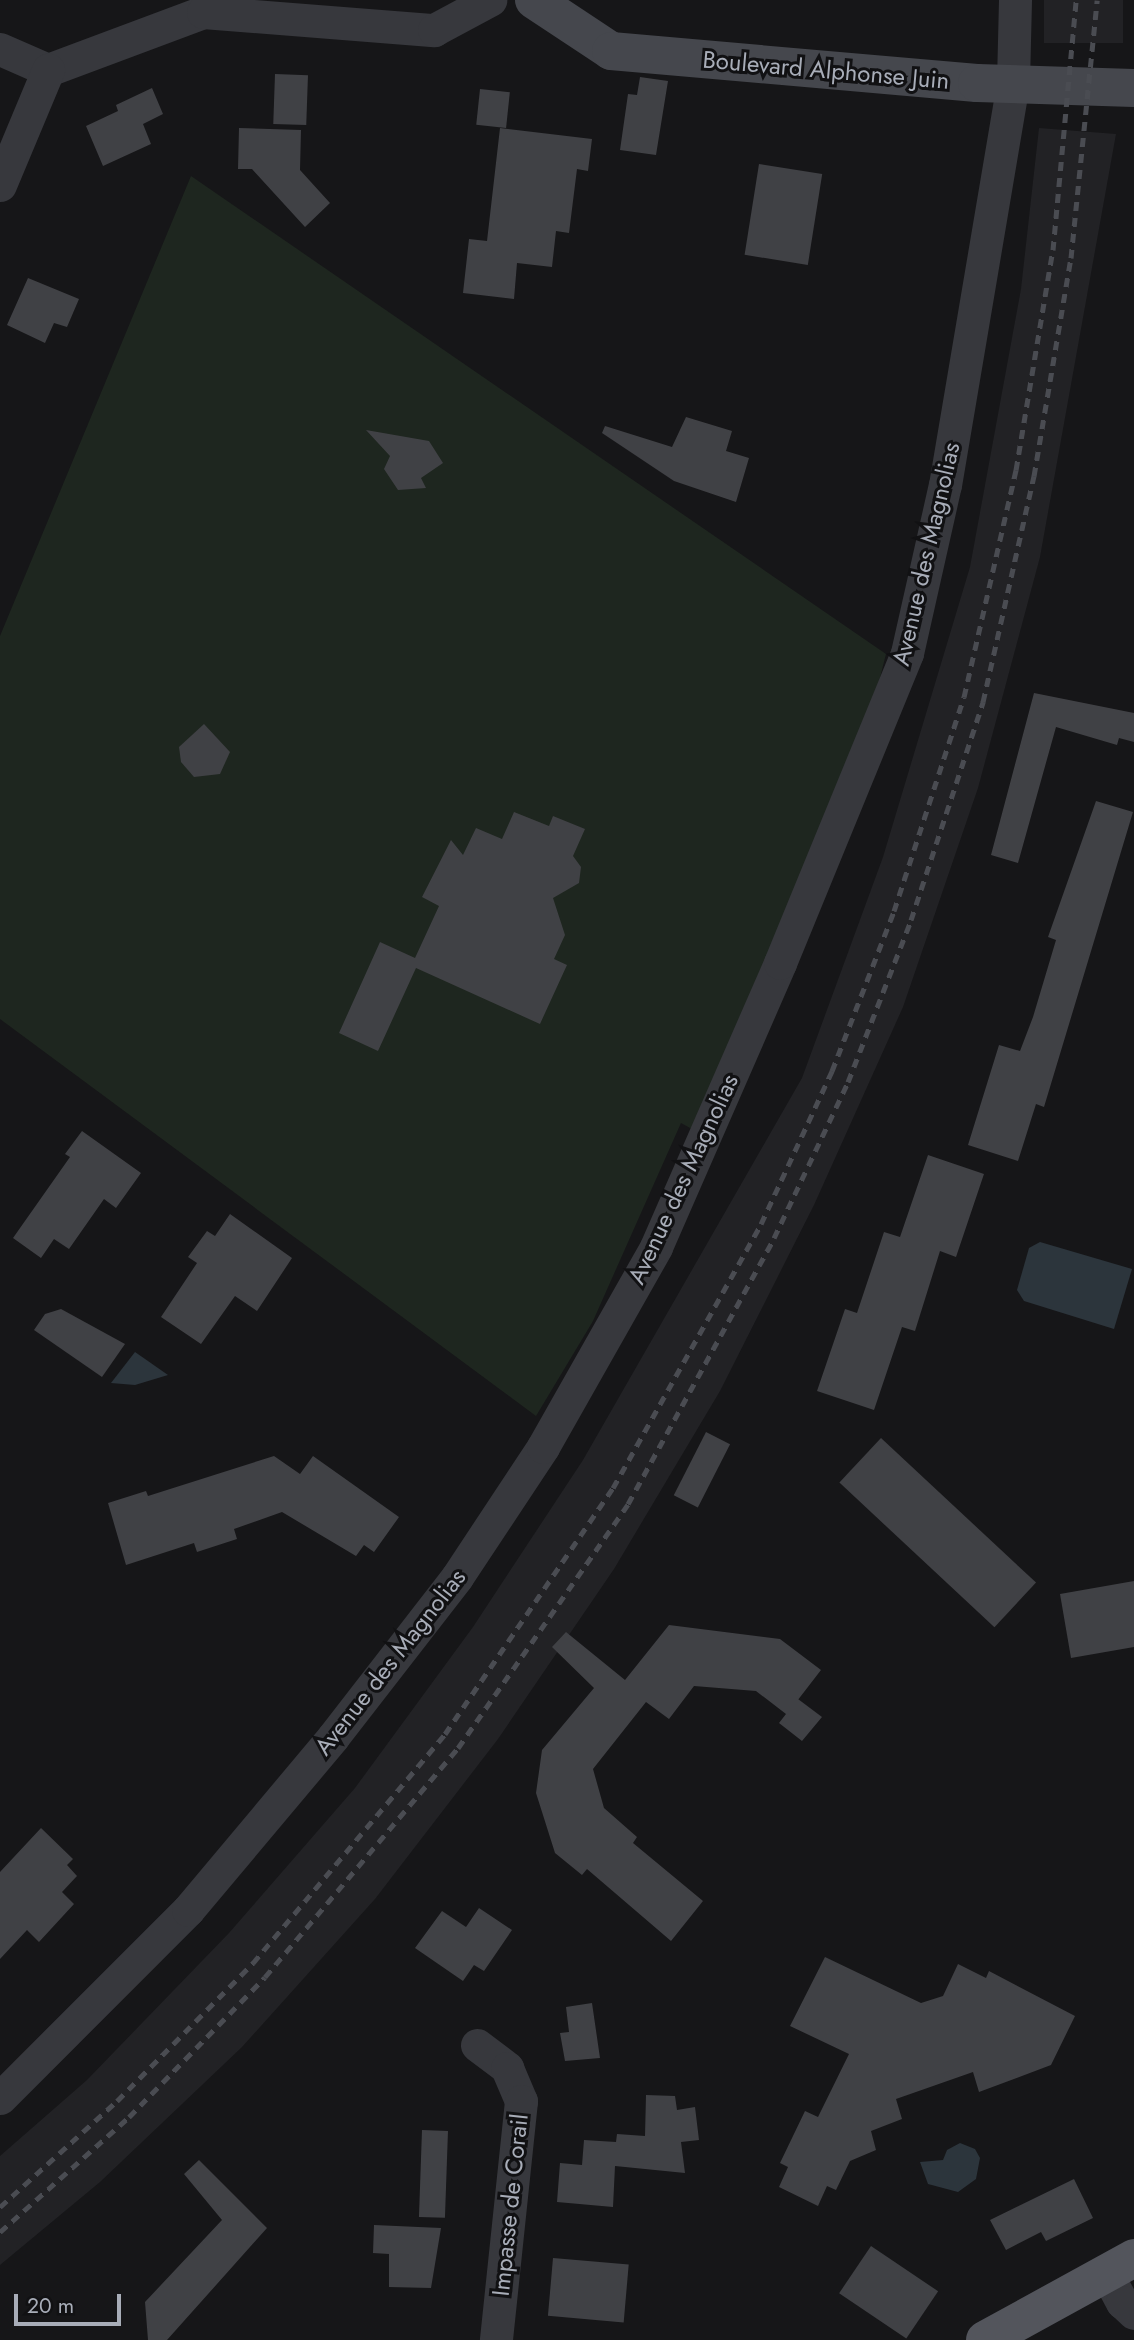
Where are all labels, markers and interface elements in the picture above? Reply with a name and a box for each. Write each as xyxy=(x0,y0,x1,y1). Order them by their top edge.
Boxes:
street label: Boulevard Alphonse Juin xyxy=(701,45,951,95)
street label: Avenue des Magnolias xyxy=(886,440,966,668)
street label: Avenue des Magnolias xyxy=(622,1069,744,1289)
street label: Avenue des Magnolias xyxy=(308,1563,472,1761)
street label: Impasse de Corail xyxy=(486,2112,534,2298)
scale bar xyxy=(18,2280,124,2324)
text: 20 m xyxy=(27,2291,74,2321)

